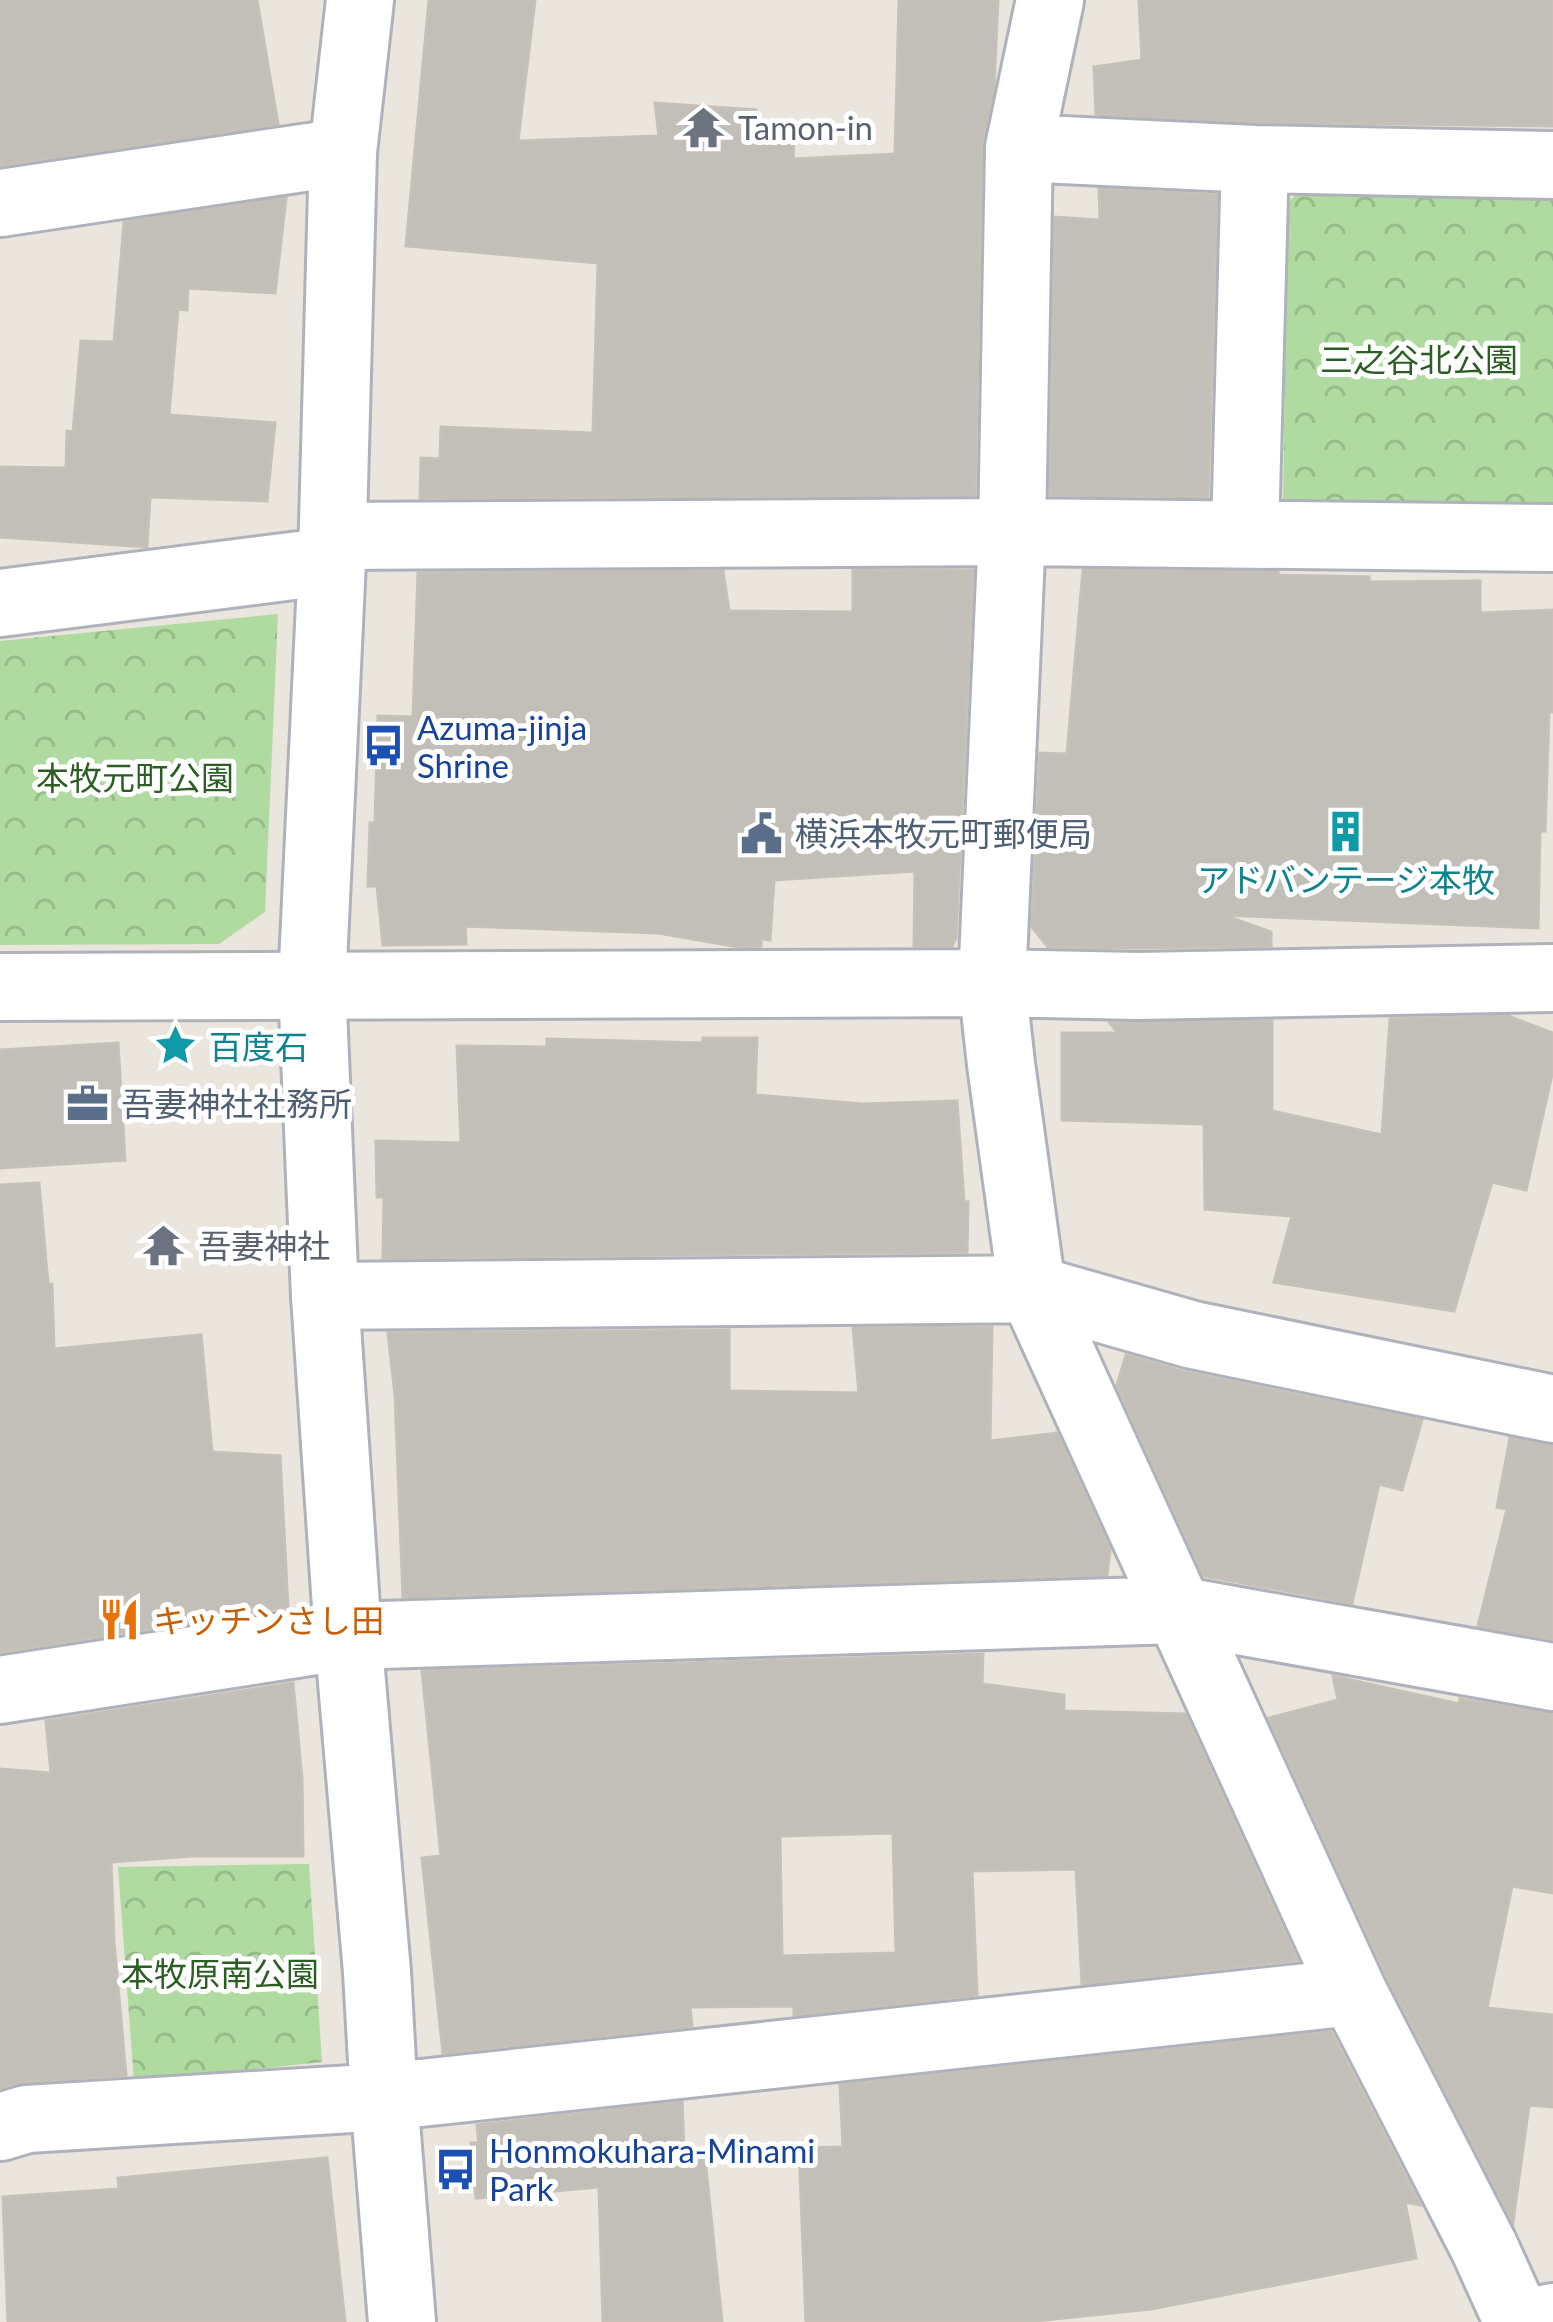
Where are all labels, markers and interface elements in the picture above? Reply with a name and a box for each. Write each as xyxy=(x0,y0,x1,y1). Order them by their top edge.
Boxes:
temple icon: Tamon-in xyxy=(681,104,727,150)
place label: Tamon-in xyxy=(738,107,873,147)
park label: 三之谷北公園 xyxy=(1320,339,1518,379)
place label: Azuma-jinja Shrine xyxy=(417,707,587,785)
bus stop icon: Azuma-jinja Shrine xyxy=(360,723,406,769)
park label: 本牧元町公園 xyxy=(36,757,234,797)
building icon: アドバンテージ本牧 xyxy=(1323,808,1369,854)
public building icon: 横浜本牧元町郵便局 xyxy=(738,810,784,856)
place label: 横浜本牧元町郵便局 xyxy=(795,813,1092,853)
place label: アドバンテージ本牧 xyxy=(1197,859,1495,899)
place icon: 百度石 xyxy=(152,1023,198,1069)
place label: 百度石 xyxy=(209,1026,308,1066)
office icon: 吾妻神社社務所 xyxy=(64,1080,110,1126)
place label: 吾妻神社社務所 xyxy=(121,1083,352,1123)
temple icon: 吾妻神社 xyxy=(141,1222,187,1268)
place label: 吾妻神社 xyxy=(198,1225,330,1265)
restaurant icon: キッチンさし田 xyxy=(96,1597,142,1643)
place label: キッチンさし田 xyxy=(153,1600,384,1640)
park label: 本牧原南公園 xyxy=(121,1953,319,1993)
place label: Honmokuhara-Minami Park xyxy=(489,2130,815,2208)
bus stop icon: Honmokuhara-Minami Park xyxy=(432,2146,478,2192)

